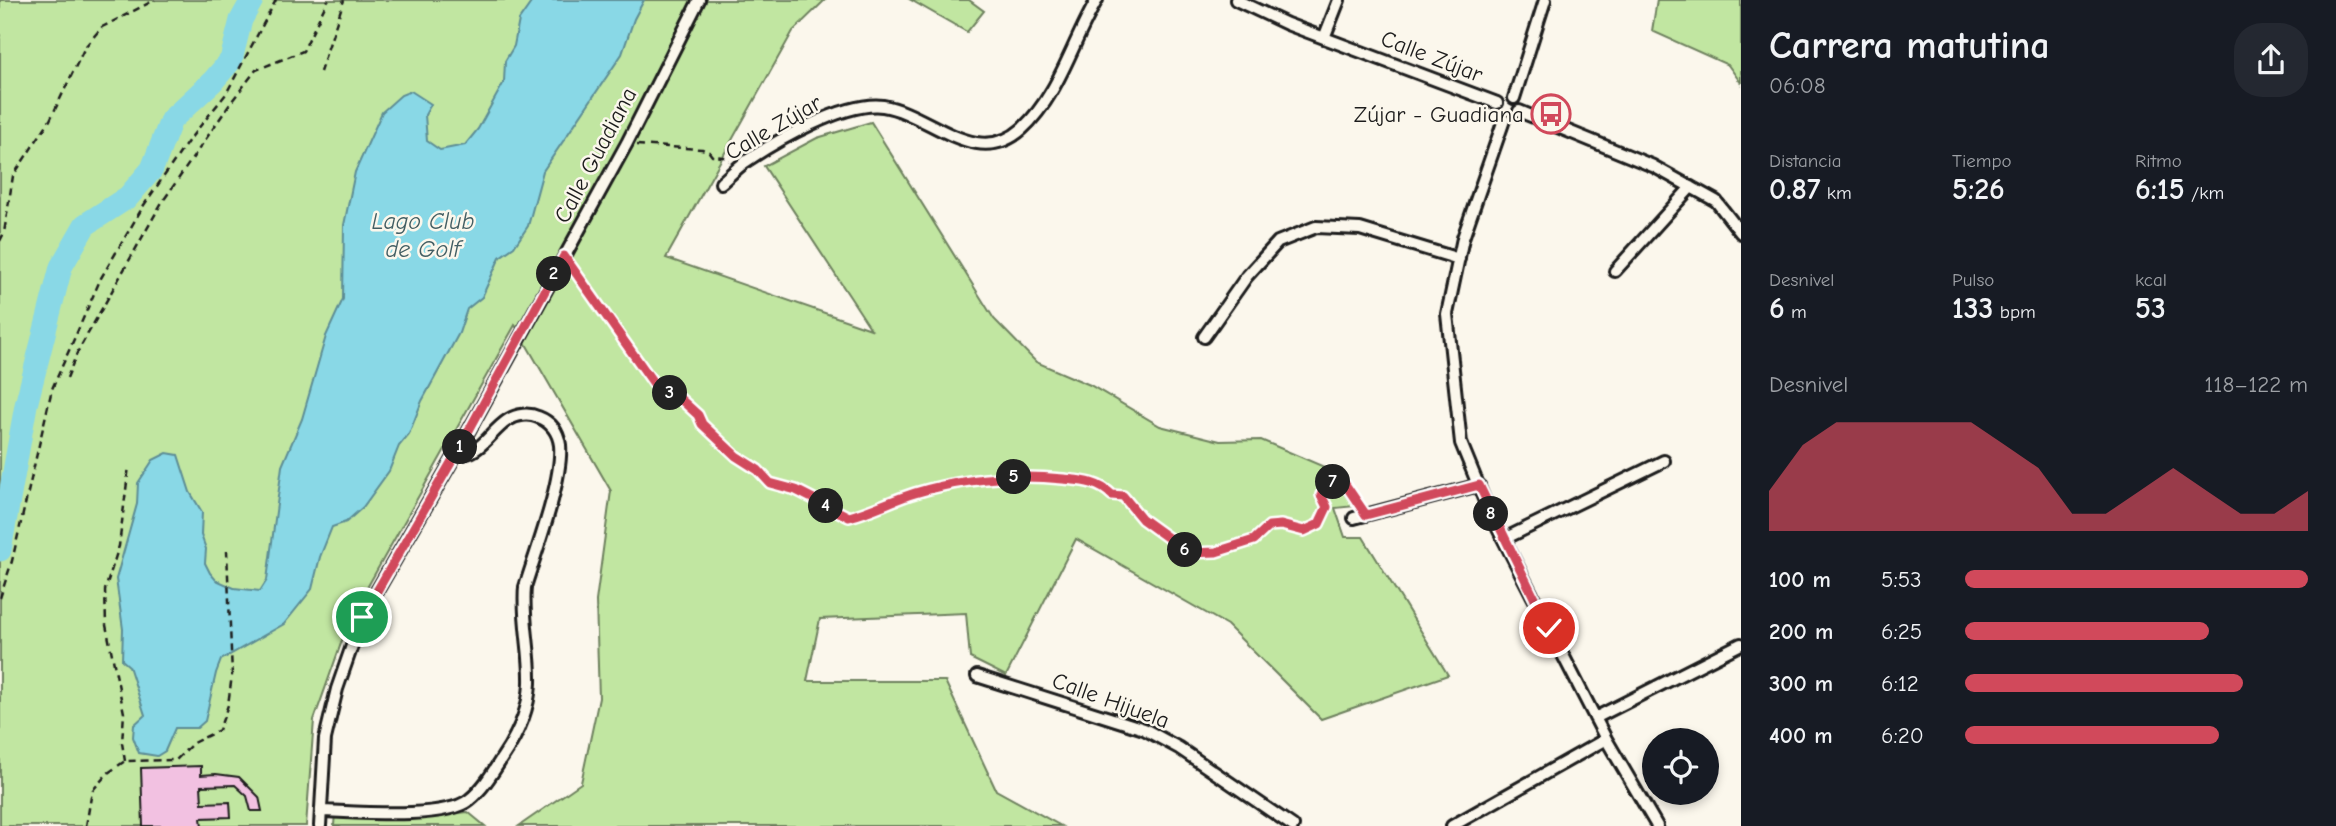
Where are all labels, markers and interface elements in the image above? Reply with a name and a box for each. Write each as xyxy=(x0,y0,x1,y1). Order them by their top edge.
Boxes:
button: share xyxy=(2234,23,2308,97)
text: Carrera matutina xyxy=(1769,24,2050,68)
street label: Calle Zújar xyxy=(1377,25,1487,89)
text: 06:08 xyxy=(1769,72,1826,99)
street label: Calle Guadiana xyxy=(548,83,642,227)
street label: Calle Zújar xyxy=(720,89,827,166)
bus stop icon: Zújar - Guadiana xyxy=(1530,93,1572,135)
place label: Zújar - Guadiana xyxy=(1354,101,1524,128)
text: Distancia xyxy=(1769,150,1842,172)
text: Tiempo xyxy=(1952,150,2012,172)
text: Ritmo xyxy=(2135,150,2182,172)
text: 0.87 xyxy=(1769,172,1820,207)
text: 5:26 xyxy=(1952,172,2005,207)
text: 6:15 xyxy=(2135,172,2185,207)
text: km xyxy=(1820,182,1852,204)
text: /km xyxy=(2185,182,2224,204)
water label: Lago Club de Golf xyxy=(372,207,475,263)
pin: 2 xyxy=(536,256,572,292)
text: 2 xyxy=(549,262,558,284)
text: Desnivel xyxy=(1769,269,1834,291)
text: Pulso xyxy=(1952,269,1994,291)
text: kcal xyxy=(2135,269,2167,291)
text: 6 xyxy=(1769,291,1785,326)
text: 133 xyxy=(1952,291,1993,326)
text: 53 xyxy=(2135,291,2166,326)
text: m xyxy=(1785,301,1807,323)
text: bpm xyxy=(1993,301,2036,323)
text: Desnivel xyxy=(1769,371,1848,398)
text: 118–122 m xyxy=(2204,371,2308,398)
pin: 3 xyxy=(652,376,688,410)
text: 3 xyxy=(665,381,674,403)
pin: 1 xyxy=(442,430,477,464)
text: 1 xyxy=(456,435,463,457)
pin: 5 xyxy=(996,460,1032,494)
pin: 7 xyxy=(1316,464,1350,500)
text: 5 xyxy=(1008,465,1019,487)
text: 7 xyxy=(1328,470,1337,492)
pin: 4 xyxy=(808,489,844,524)
text: 4 xyxy=(821,494,830,516)
pin: 8 xyxy=(1474,496,1508,532)
text: 8 xyxy=(1486,502,1495,524)
pin: 6 xyxy=(1168,532,1202,568)
text: 6 xyxy=(1180,538,1189,560)
text: 100 m xyxy=(1769,566,1831,593)
text: 5:53 xyxy=(1881,566,1922,593)
pin xyxy=(332,587,392,647)
icon: arrive xyxy=(343,598,381,636)
pin xyxy=(1519,598,1579,658)
icon: check xyxy=(1530,609,1568,647)
text: 200 m xyxy=(1769,618,1833,645)
text: 6:25 xyxy=(1881,618,1922,645)
street label: Calle Hijuela xyxy=(1049,667,1173,734)
text: 300 m xyxy=(1769,670,1833,697)
text: 6:12 xyxy=(1881,670,1919,697)
text: 400 m xyxy=(1769,722,1833,749)
text: 6:20 xyxy=(1881,722,1924,749)
map controls xyxy=(1642,728,1719,805)
button: locate xyxy=(1642,728,1719,805)

